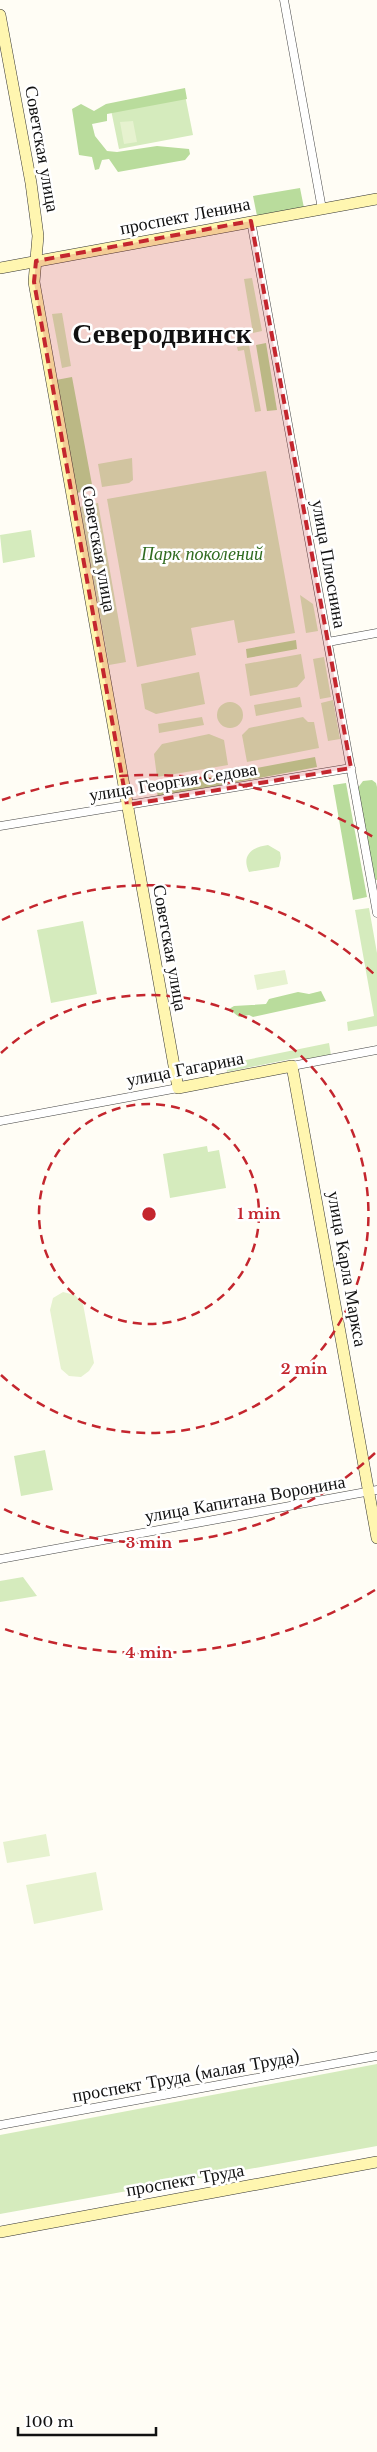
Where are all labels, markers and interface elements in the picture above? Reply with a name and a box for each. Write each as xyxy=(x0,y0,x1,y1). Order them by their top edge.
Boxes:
street label: Советская улица xyxy=(20,84,64,214)
street label: проспект Ленина xyxy=(118,193,252,239)
district label: Северодвинск xyxy=(72,316,253,351)
street label: Советская улица xyxy=(77,484,121,614)
street label: улица Плюснина xyxy=(307,498,351,630)
park label: Парк поколений xyxy=(140,543,263,565)
street label: улица Георгия Седова xyxy=(88,758,258,806)
street label: Советская улица xyxy=(148,883,192,1013)
street label: улица Гагарина xyxy=(124,1047,246,1091)
street label: улица Карла Маркса xyxy=(322,1189,372,1349)
text: 1 min xyxy=(237,1204,281,1223)
centre of rings xyxy=(140,1205,158,1223)
text: 2 min xyxy=(281,1359,327,1378)
street label: улица Капитана Воронина xyxy=(143,1471,347,1527)
text: 3 min xyxy=(126,1533,172,1552)
text: 4 min xyxy=(126,1643,173,1662)
street label: проспект Труда (малая Труда) xyxy=(71,2045,301,2107)
street label: проспект Труда xyxy=(124,2159,246,2201)
scale bar xyxy=(18,2404,155,2436)
text: 100 m xyxy=(25,2412,74,2431)

